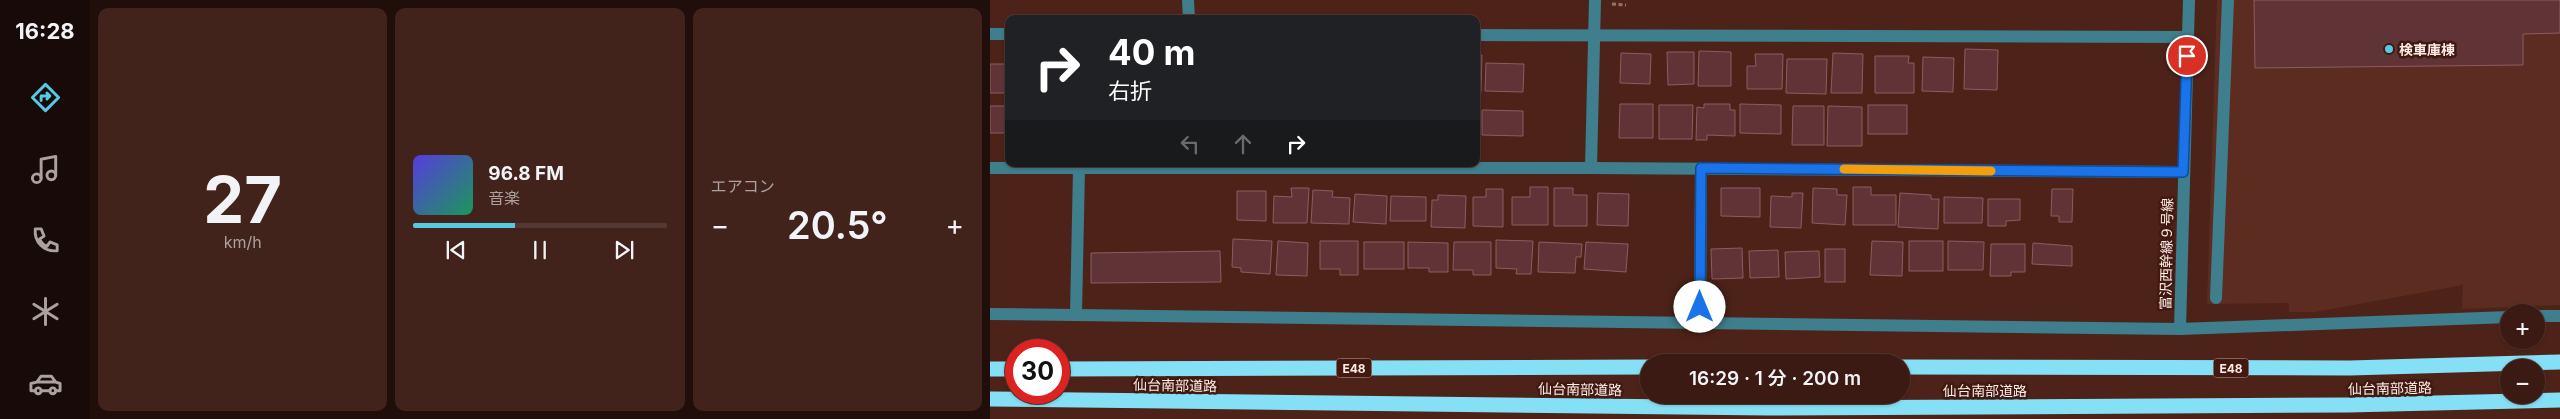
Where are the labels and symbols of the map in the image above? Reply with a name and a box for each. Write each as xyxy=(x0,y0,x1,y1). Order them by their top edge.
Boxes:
pin xyxy=(2166,35,2208,77)
place label: 検車庫棟 xyxy=(2399,41,2455,58)
marker: 検車庫棟 xyxy=(2383,43,2395,55)
street label: 富沢西幹線９号線 xyxy=(2157,198,2175,310)
position arrow xyxy=(1673,280,1725,332)
speed limit sign: 30 xyxy=(1005,339,1070,404)
road number: E48 xyxy=(1336,358,1372,378)
road number: E48 xyxy=(2214,358,2248,378)
street label: 仙台南部道路 xyxy=(1133,376,1217,394)
street label: 仙台南部道路 xyxy=(2348,379,2432,397)
street label: 仙台南部道路 xyxy=(1538,380,1622,398)
street label: 仙台南部道路 xyxy=(1943,382,2027,399)

